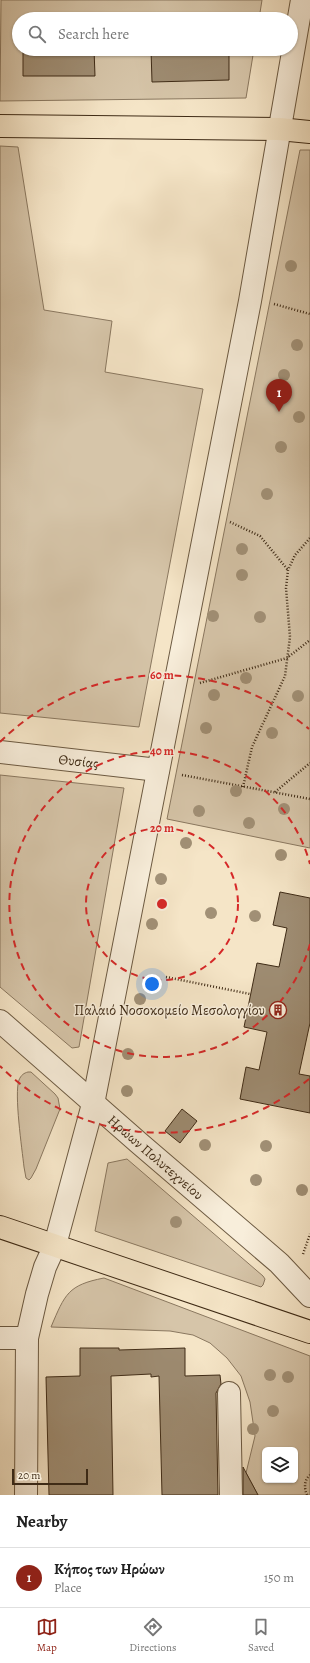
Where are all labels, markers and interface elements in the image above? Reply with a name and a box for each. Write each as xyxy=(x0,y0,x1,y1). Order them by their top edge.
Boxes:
search box xyxy=(12,12,298,56)
icon: search xyxy=(26,23,48,45)
text: Search here xyxy=(58,24,129,44)
pin: 1 xyxy=(266,379,292,412)
text: 60 m xyxy=(150,667,174,683)
text: 40 m xyxy=(150,743,174,759)
street label: Θυσίας xyxy=(58,749,99,773)
text: 20 m xyxy=(150,820,174,836)
centre of rings xyxy=(155,897,169,911)
your location xyxy=(142,974,162,994)
building icon: Παλαιό Νοσοκομείο Μεσολογγίου xyxy=(268,1000,288,1020)
place label: Παλαιό Νοσοκομείο Μεσολογγίου xyxy=(74,1001,265,1020)
street label: Ηρώων Πολυτεχνείου xyxy=(104,1110,208,1204)
map controls xyxy=(262,1447,298,1483)
button: layers xyxy=(262,1447,298,1483)
scale bar xyxy=(12,1467,88,1486)
text: 20 m xyxy=(18,1468,40,1483)
text: Nearby xyxy=(16,1510,67,1533)
text: Κήπος των Ηρώων xyxy=(54,1559,165,1579)
text: 1 xyxy=(27,1569,31,1586)
text: 150 m xyxy=(264,1569,294,1586)
text: Place xyxy=(54,1579,82,1596)
tab: Map xyxy=(36,1616,58,1655)
tab: Directions xyxy=(129,1616,177,1655)
tab: Saved xyxy=(248,1616,274,1655)

